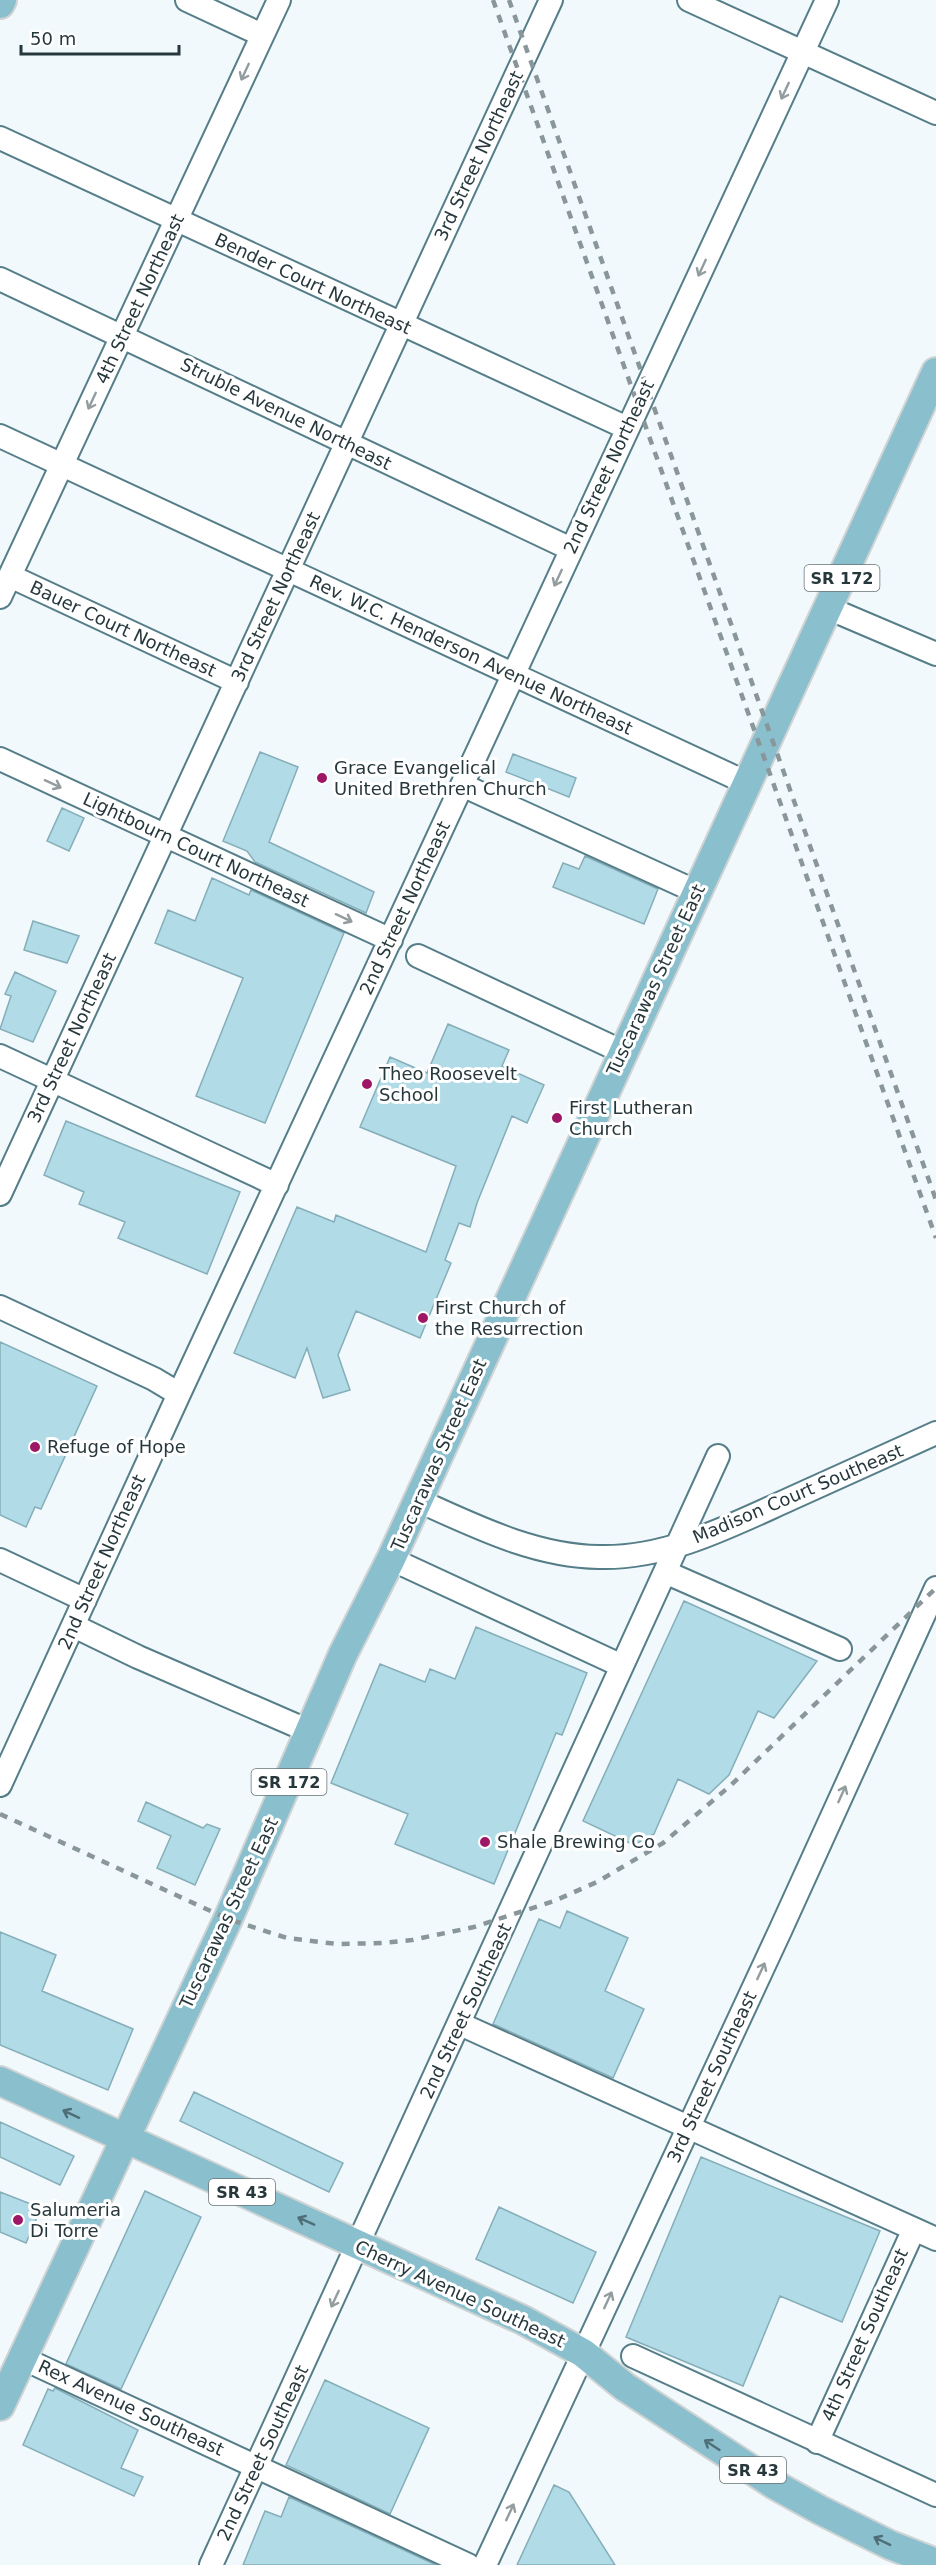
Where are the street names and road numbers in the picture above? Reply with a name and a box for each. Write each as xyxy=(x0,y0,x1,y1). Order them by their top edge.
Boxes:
street label: 3rd Street Northeast xyxy=(430,68,527,244)
street label: 4th Street Northeast xyxy=(91,211,188,387)
street label: Bender Court Northeast xyxy=(212,229,415,338)
street label: Struble Avenue Northeast xyxy=(177,353,395,474)
street label: 2nd Street Northeast xyxy=(559,377,658,557)
street label: 3rd Street Northeast xyxy=(227,509,324,685)
road number: SR 172 xyxy=(804,565,880,591)
street label: Rev. W.C. Henderson Avenue Northeast xyxy=(306,570,636,739)
street label: Bauer Court Northeast xyxy=(27,576,220,681)
street label: Lightbourn Court Northeast xyxy=(80,788,313,911)
street label: 2nd Street Northeast xyxy=(355,818,454,998)
street label: Tuscarawas Street East xyxy=(602,881,709,1080)
street label: 3rd Street Northeast xyxy=(23,950,120,1126)
street label: Tuscarawas Street East xyxy=(386,1355,491,1555)
street label: Madison Court Southeast xyxy=(689,1440,906,1547)
street label: 2nd Street Northeast xyxy=(53,1471,150,1653)
road number: SR 172 xyxy=(252,1769,326,1795)
street label: Tuscarawas Street East xyxy=(175,1814,282,2013)
street label: 2nd Street Southeast xyxy=(416,1920,515,2102)
street label: 3rd Street Southeast xyxy=(663,1988,761,2166)
road number: SR 43 xyxy=(209,2179,275,2205)
street label: Cherry Avenue Southeast xyxy=(352,2236,569,2352)
street label: 4th Street Southeast xyxy=(817,2245,912,2424)
street label: Rex Avenue Southeast xyxy=(35,2355,227,2460)
street label: 2nd Street Southeast xyxy=(213,2362,312,2544)
road number: SR 43 xyxy=(720,2457,786,2483)

